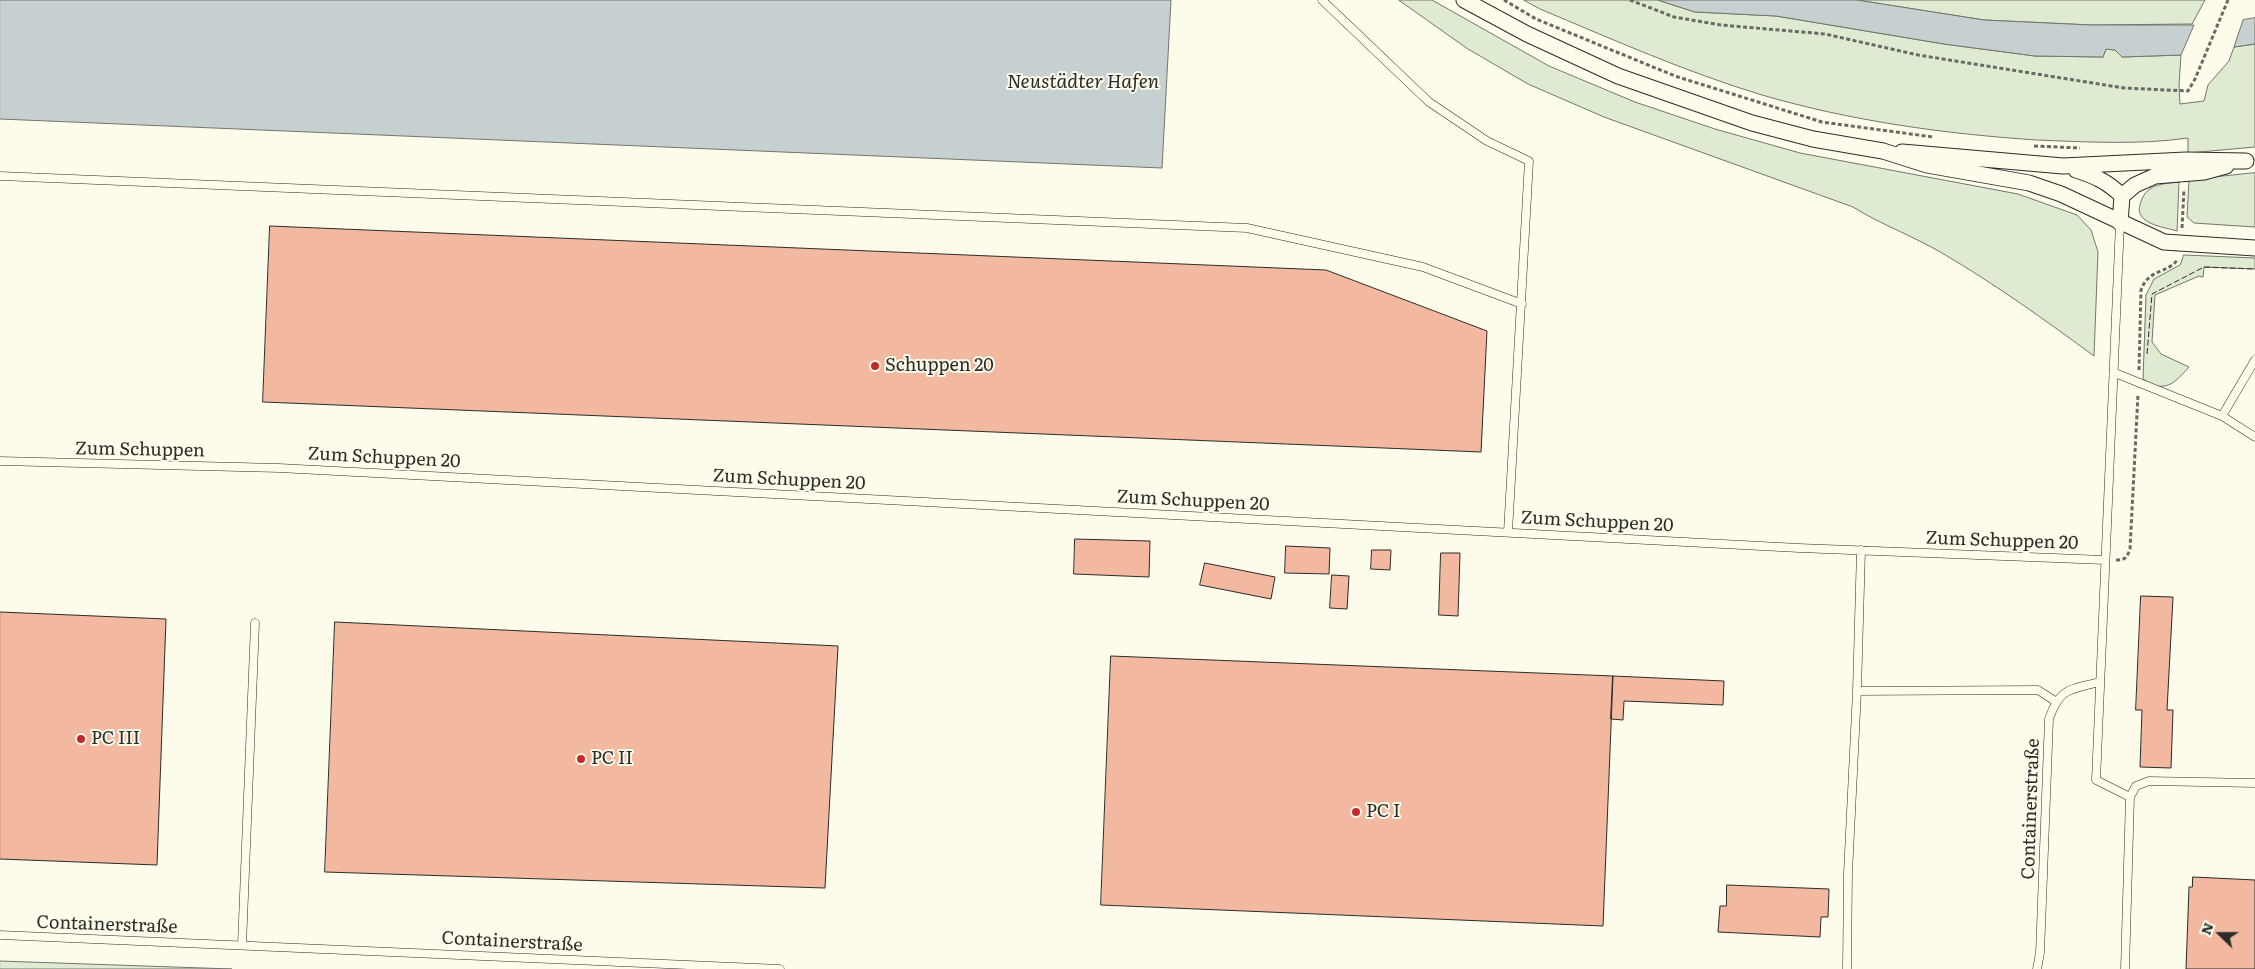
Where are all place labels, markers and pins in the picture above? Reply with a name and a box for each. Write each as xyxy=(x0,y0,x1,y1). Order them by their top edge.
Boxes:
place label: Schuppen 20 xyxy=(885,355,994,377)
marker: Schuppen 20 xyxy=(869,360,881,372)
place label: PC III xyxy=(91,728,140,750)
marker: PC III xyxy=(75,733,87,745)
place label: PC II xyxy=(591,748,633,770)
marker: PC II xyxy=(575,753,587,765)
place label: PC I xyxy=(1366,801,1400,823)
marker: PC I xyxy=(1350,806,1362,818)

